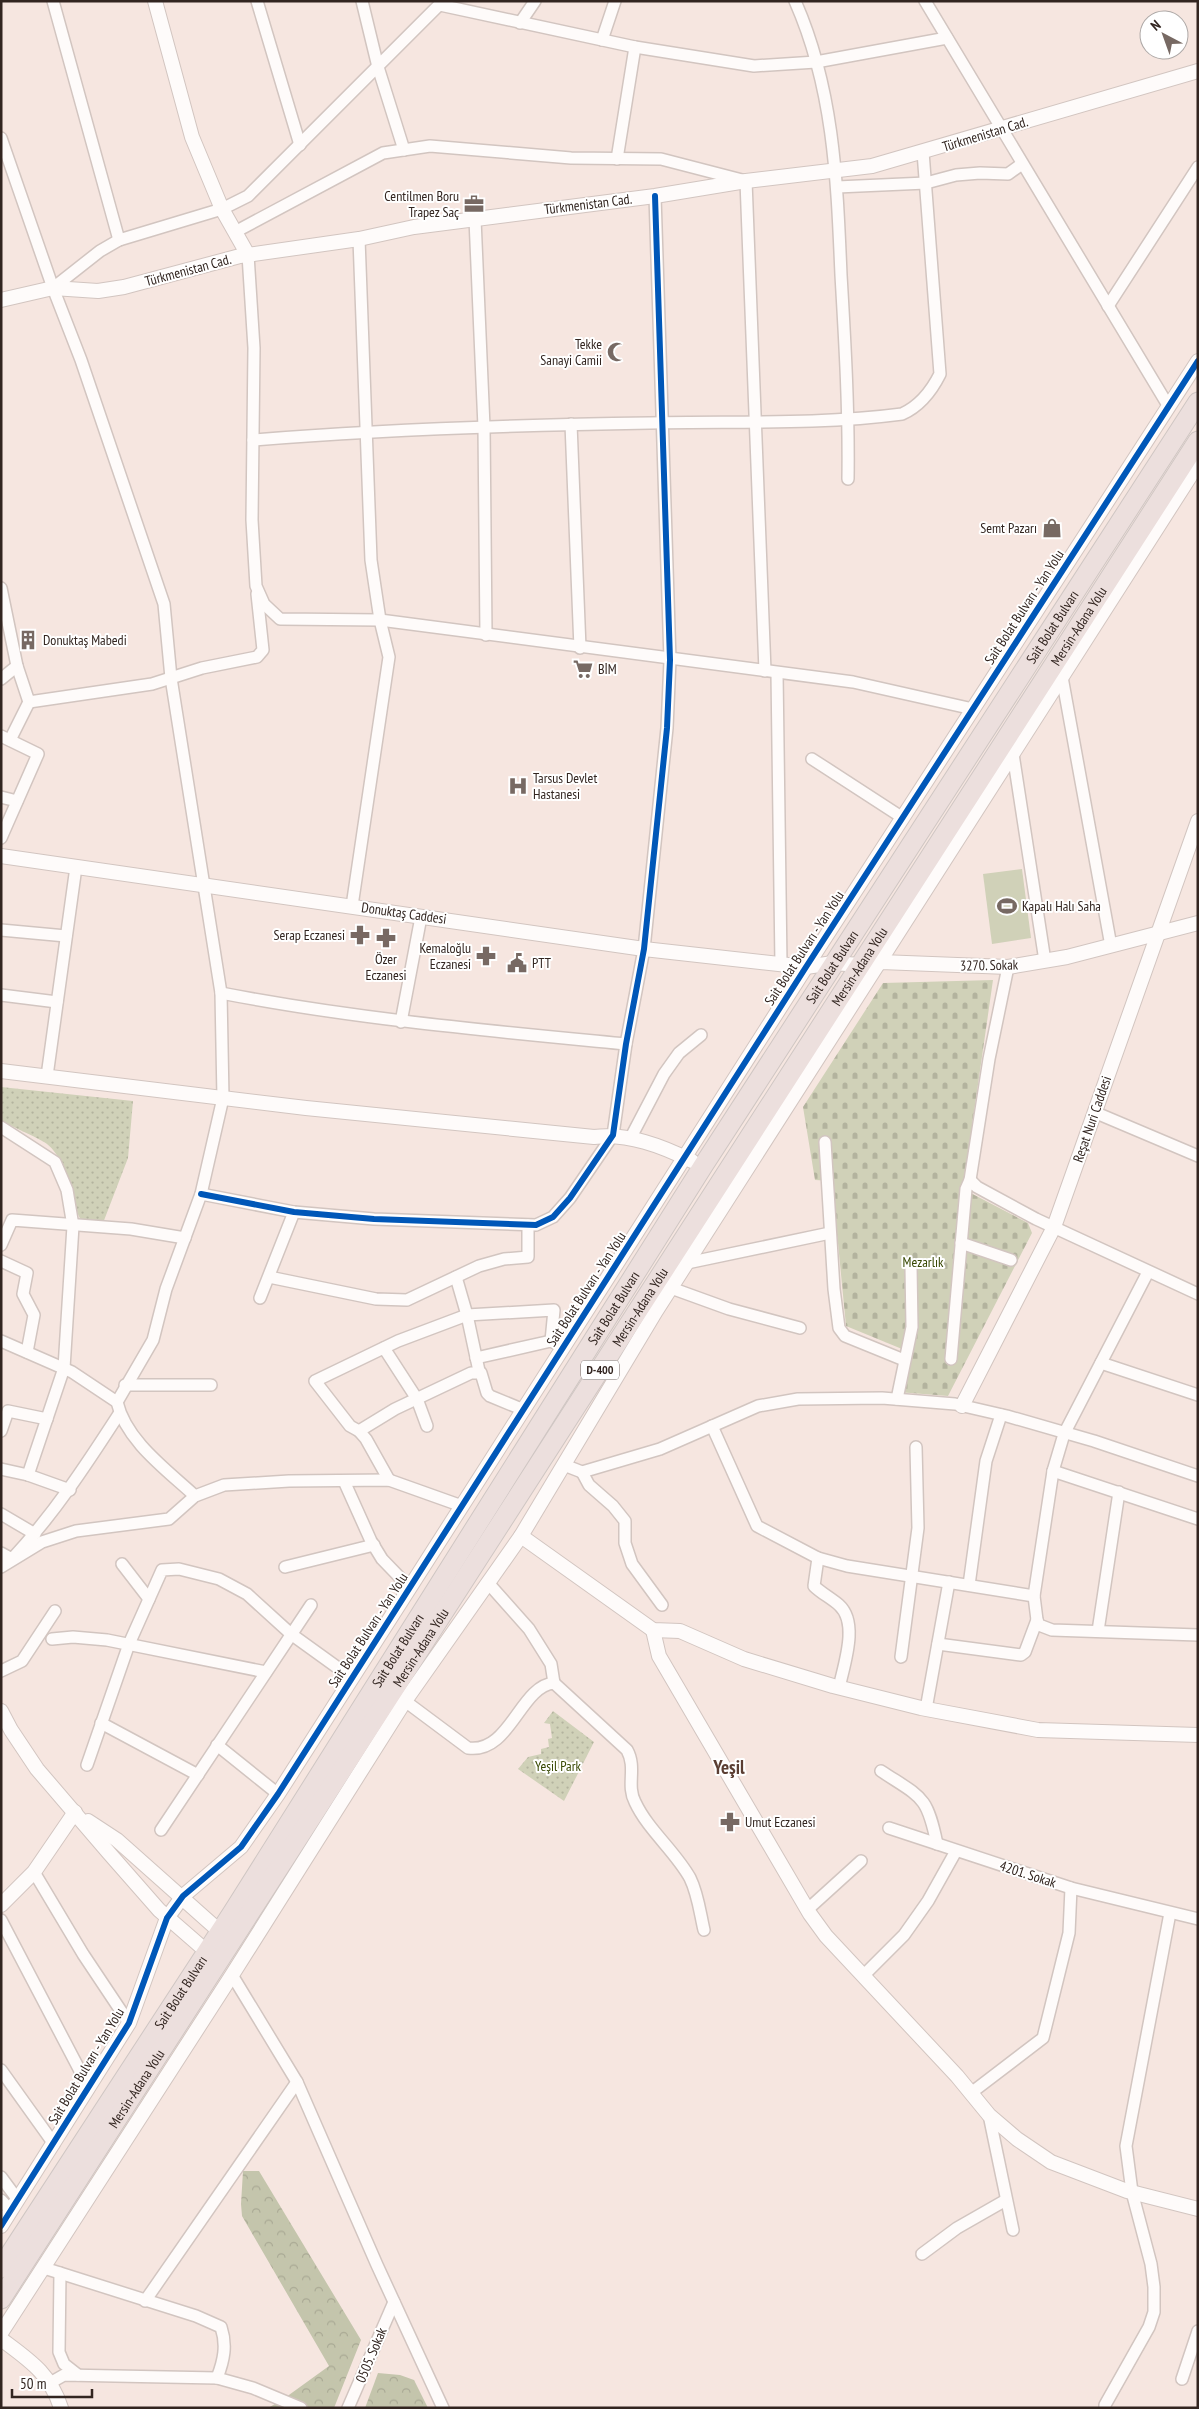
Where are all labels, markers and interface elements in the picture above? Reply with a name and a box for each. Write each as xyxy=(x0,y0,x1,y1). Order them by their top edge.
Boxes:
north arrow xyxy=(1139,10,1189,60)
text: N xyxy=(1147,16,1164,34)
street label: Türkmenistan Cad. xyxy=(940,112,1030,156)
place label: Centilmen Boru Trapez Saç xyxy=(384,187,459,221)
street label: Türkmenistan Cad. xyxy=(543,190,633,218)
office icon: Centilmen Boru Trapez Saç xyxy=(463,193,485,215)
street label: Türkmenistan Cad. xyxy=(143,250,233,290)
place label: Tekke Sanayi Camii xyxy=(540,335,602,369)
mosque icon: Tekke Sanayi Camii xyxy=(606,341,628,363)
shop icon: Semt Pazarı xyxy=(1041,517,1063,539)
place label: Semt Pazarı xyxy=(980,519,1037,537)
street label: Sait Bolat Bulvarı - Yan Yolu xyxy=(980,546,1068,668)
street label: Mersin-Adana Yolu xyxy=(1047,583,1111,669)
street label: Sait Bolat Bulvarı xyxy=(1022,587,1082,667)
building icon: Donuktaş Mabedi xyxy=(17,629,39,651)
place label: Donuktaş Mabedi xyxy=(43,631,127,649)
supermarket icon: BİM xyxy=(572,658,594,680)
place label: BİM xyxy=(598,660,617,678)
place label: Tarsus Devlet Hastanesi xyxy=(533,769,597,803)
hospital icon: Tarsus Devlet Hastanesi xyxy=(507,775,529,797)
street label: Sait Bolat Bulvarı - Yan Yolu xyxy=(760,887,848,1009)
sports icon: Kapalı Halı Saha xyxy=(996,895,1018,917)
place label: Kapalı Halı Saha xyxy=(1022,897,1101,915)
street label: Donuktaş Caddesi xyxy=(360,898,448,928)
pharmacy icon: Serap Eczanesi xyxy=(349,924,371,946)
street label: Mersin-Adana Yolu xyxy=(827,924,891,1009)
place label: Serap Eczanesi xyxy=(274,926,345,944)
pharmacy icon: Özer Eczanesi xyxy=(375,927,397,949)
street label: Sait Bolat Bulvarı xyxy=(801,927,861,1007)
place label: Kemaloğlu Eczanesi xyxy=(419,939,471,973)
pharmacy icon: Kemaloğlu Eczanesi xyxy=(475,945,497,967)
place label: Özer Eczanesi xyxy=(365,950,407,984)
public building icon: PTT xyxy=(506,952,528,974)
place label: PTT xyxy=(532,954,552,972)
street label: 3270. Sokak xyxy=(960,955,1019,975)
street label: Reşat Nuri Caddesi xyxy=(1069,1073,1115,1165)
street label: Sait Bolat Bulvarı - Yan Yolu xyxy=(542,1228,630,1350)
park label: Mezarlık xyxy=(903,1253,944,1271)
street label: Mersin-Adana Yolu xyxy=(608,1264,672,1350)
street label: Sait Bolat Bulvarı xyxy=(584,1268,642,1348)
road number: D-400 xyxy=(581,1360,619,1380)
street label: Sait Bolat Bulvarı - Yan Yolu xyxy=(324,1569,412,1691)
street label: Mersin-Adana Yolu xyxy=(389,1605,453,1690)
street label: Sait Bolat Bulvarı xyxy=(368,1611,426,1691)
district label: Yeşil xyxy=(712,1755,745,1779)
park label: Yeşil Park xyxy=(535,1757,582,1775)
pharmacy icon: Umut Eczanesi xyxy=(719,1811,741,1833)
place label: Umut Eczanesi xyxy=(745,1813,815,1831)
street label: 4201. Sokak xyxy=(998,1856,1059,1892)
street label: Sait Bolat Bulvarı xyxy=(150,1952,211,2032)
street label: Sait Bolat Bulvarı - Yan Yolu xyxy=(44,2004,128,2128)
street label: Mersin-Adana Yolu xyxy=(104,2046,168,2132)
street label: 0505. Sokak xyxy=(351,2324,391,2385)
scale bar xyxy=(12,2366,92,2398)
text: 50 m xyxy=(20,2374,46,2393)

